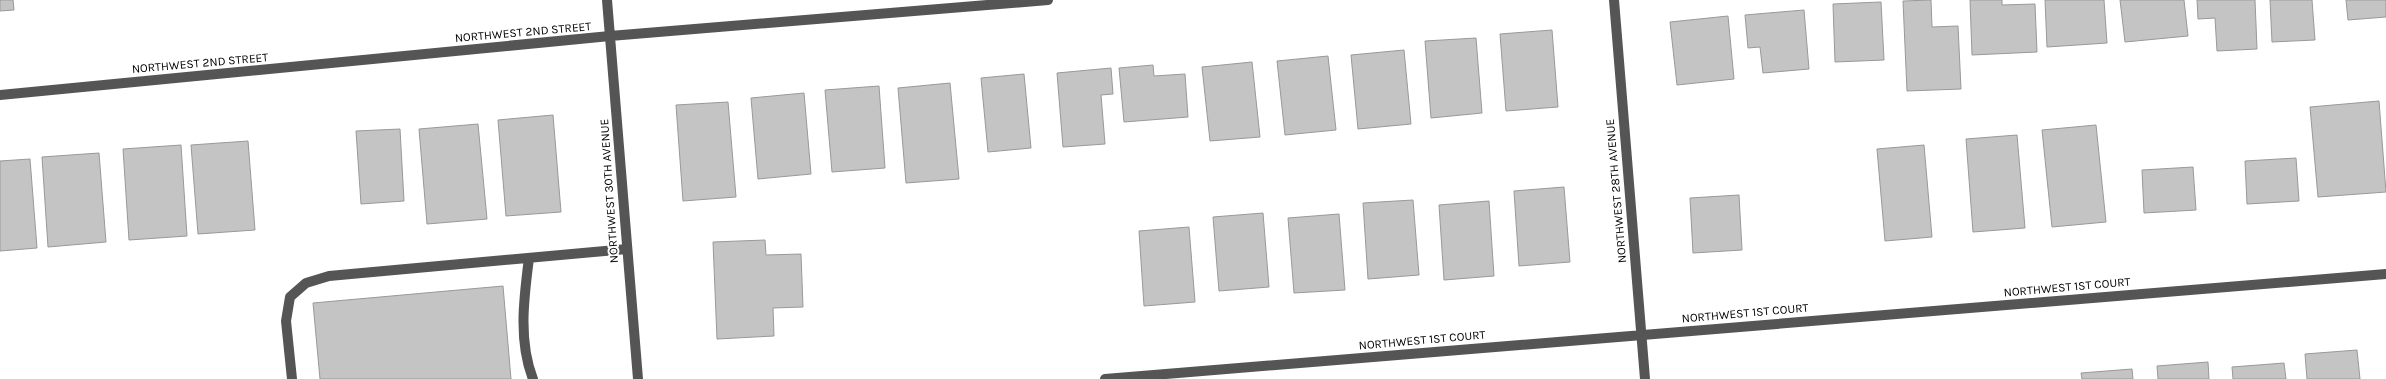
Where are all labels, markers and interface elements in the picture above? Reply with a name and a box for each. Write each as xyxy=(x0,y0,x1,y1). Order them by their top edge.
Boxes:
street label: NORTHWEST 2ND STREET xyxy=(454,19,592,45)
street label: NORTHWEST 2ND STREET xyxy=(131,50,269,76)
street label: NORTHWEST 30TH AVENUE xyxy=(597,118,621,264)
street label: NORTHWEST 28TH AVENUE xyxy=(1603,118,1629,264)
street label: NORTHWEST 1ST COURT xyxy=(2003,274,2131,300)
street label: NORTHWEST 1ST COURT xyxy=(1681,300,1809,326)
street label: NORTHWEST 1ST COURT xyxy=(1358,327,1486,353)

